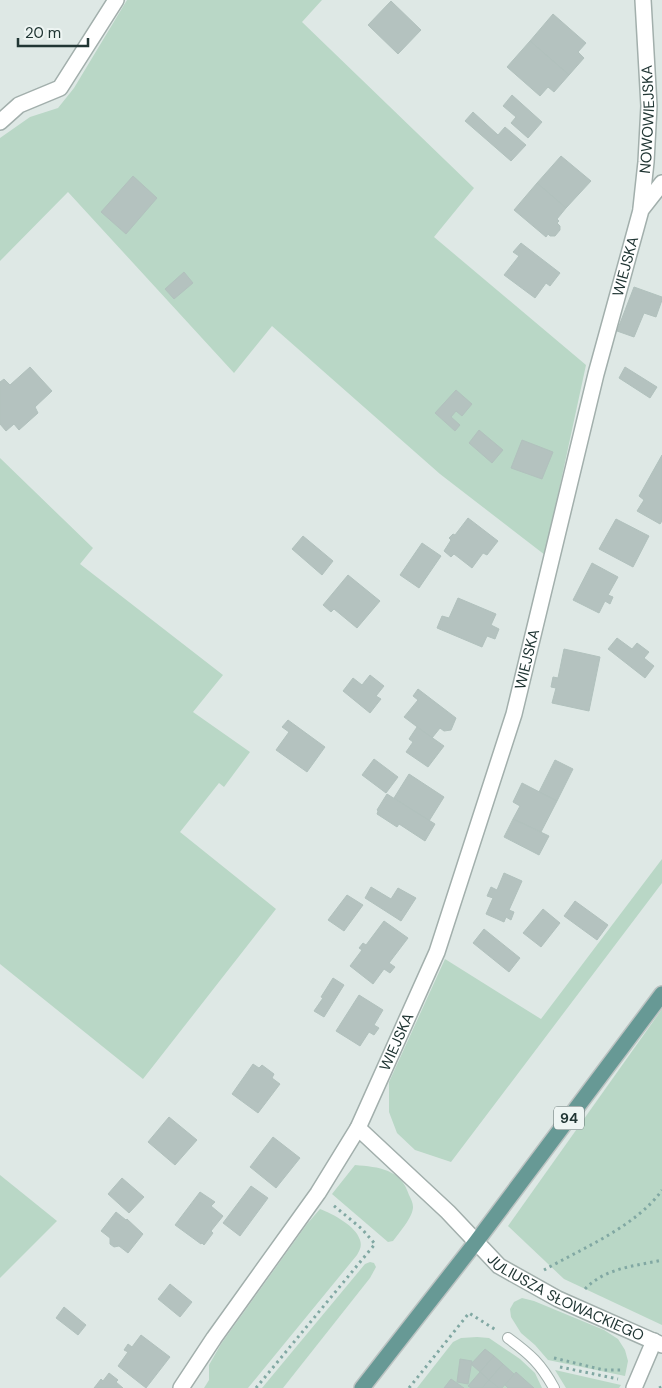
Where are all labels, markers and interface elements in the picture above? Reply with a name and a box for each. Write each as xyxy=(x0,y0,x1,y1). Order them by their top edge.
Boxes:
scale bar xyxy=(18,15,88,47)
text: 20 m xyxy=(25,23,61,43)
street label: NOWOWIEJSKA xyxy=(635,65,659,175)
street label: WIEJSKA xyxy=(608,234,643,299)
street label: WIEJSKA xyxy=(510,627,544,692)
street label: WIEJSKA xyxy=(375,1010,418,1074)
road number: 94 xyxy=(554,1106,584,1130)
street label: JULIUSZA SŁOWACKIEGO xyxy=(483,1249,647,1346)

